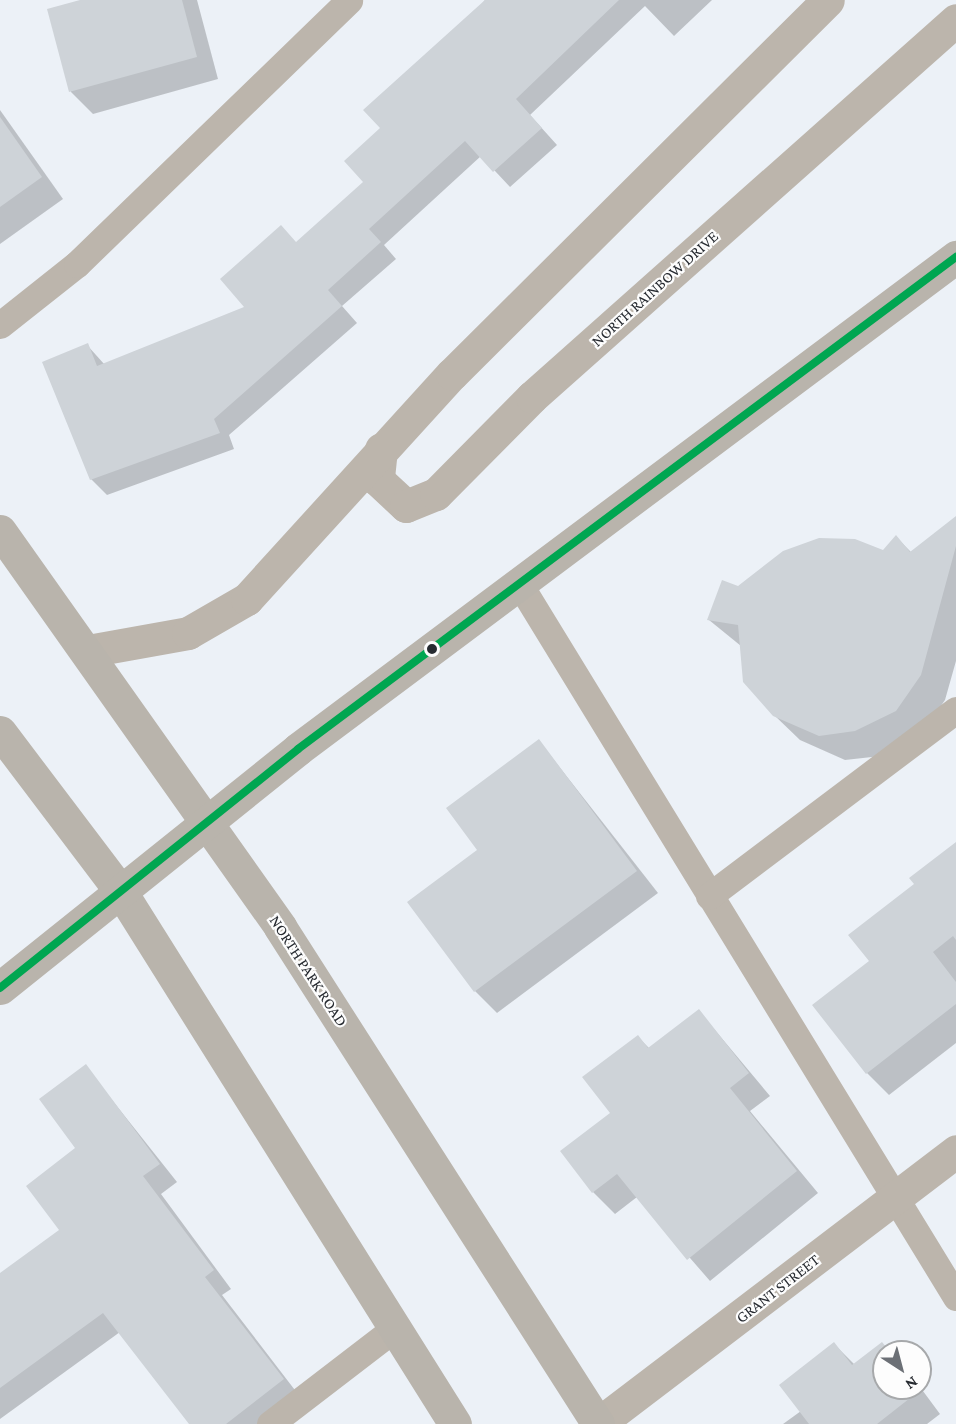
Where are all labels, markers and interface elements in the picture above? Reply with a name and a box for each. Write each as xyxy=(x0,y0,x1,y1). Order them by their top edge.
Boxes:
street label: NORTH RAINBOW DRIVE xyxy=(588,227,722,351)
unlabelled marker xyxy=(426,643,438,655)
street label: NORTH PARK ROAD xyxy=(265,912,351,1030)
street label: GRANT STREET xyxy=(732,1250,824,1328)
north arrow xyxy=(872,1340,932,1400)
text: N xyxy=(902,1373,921,1393)

